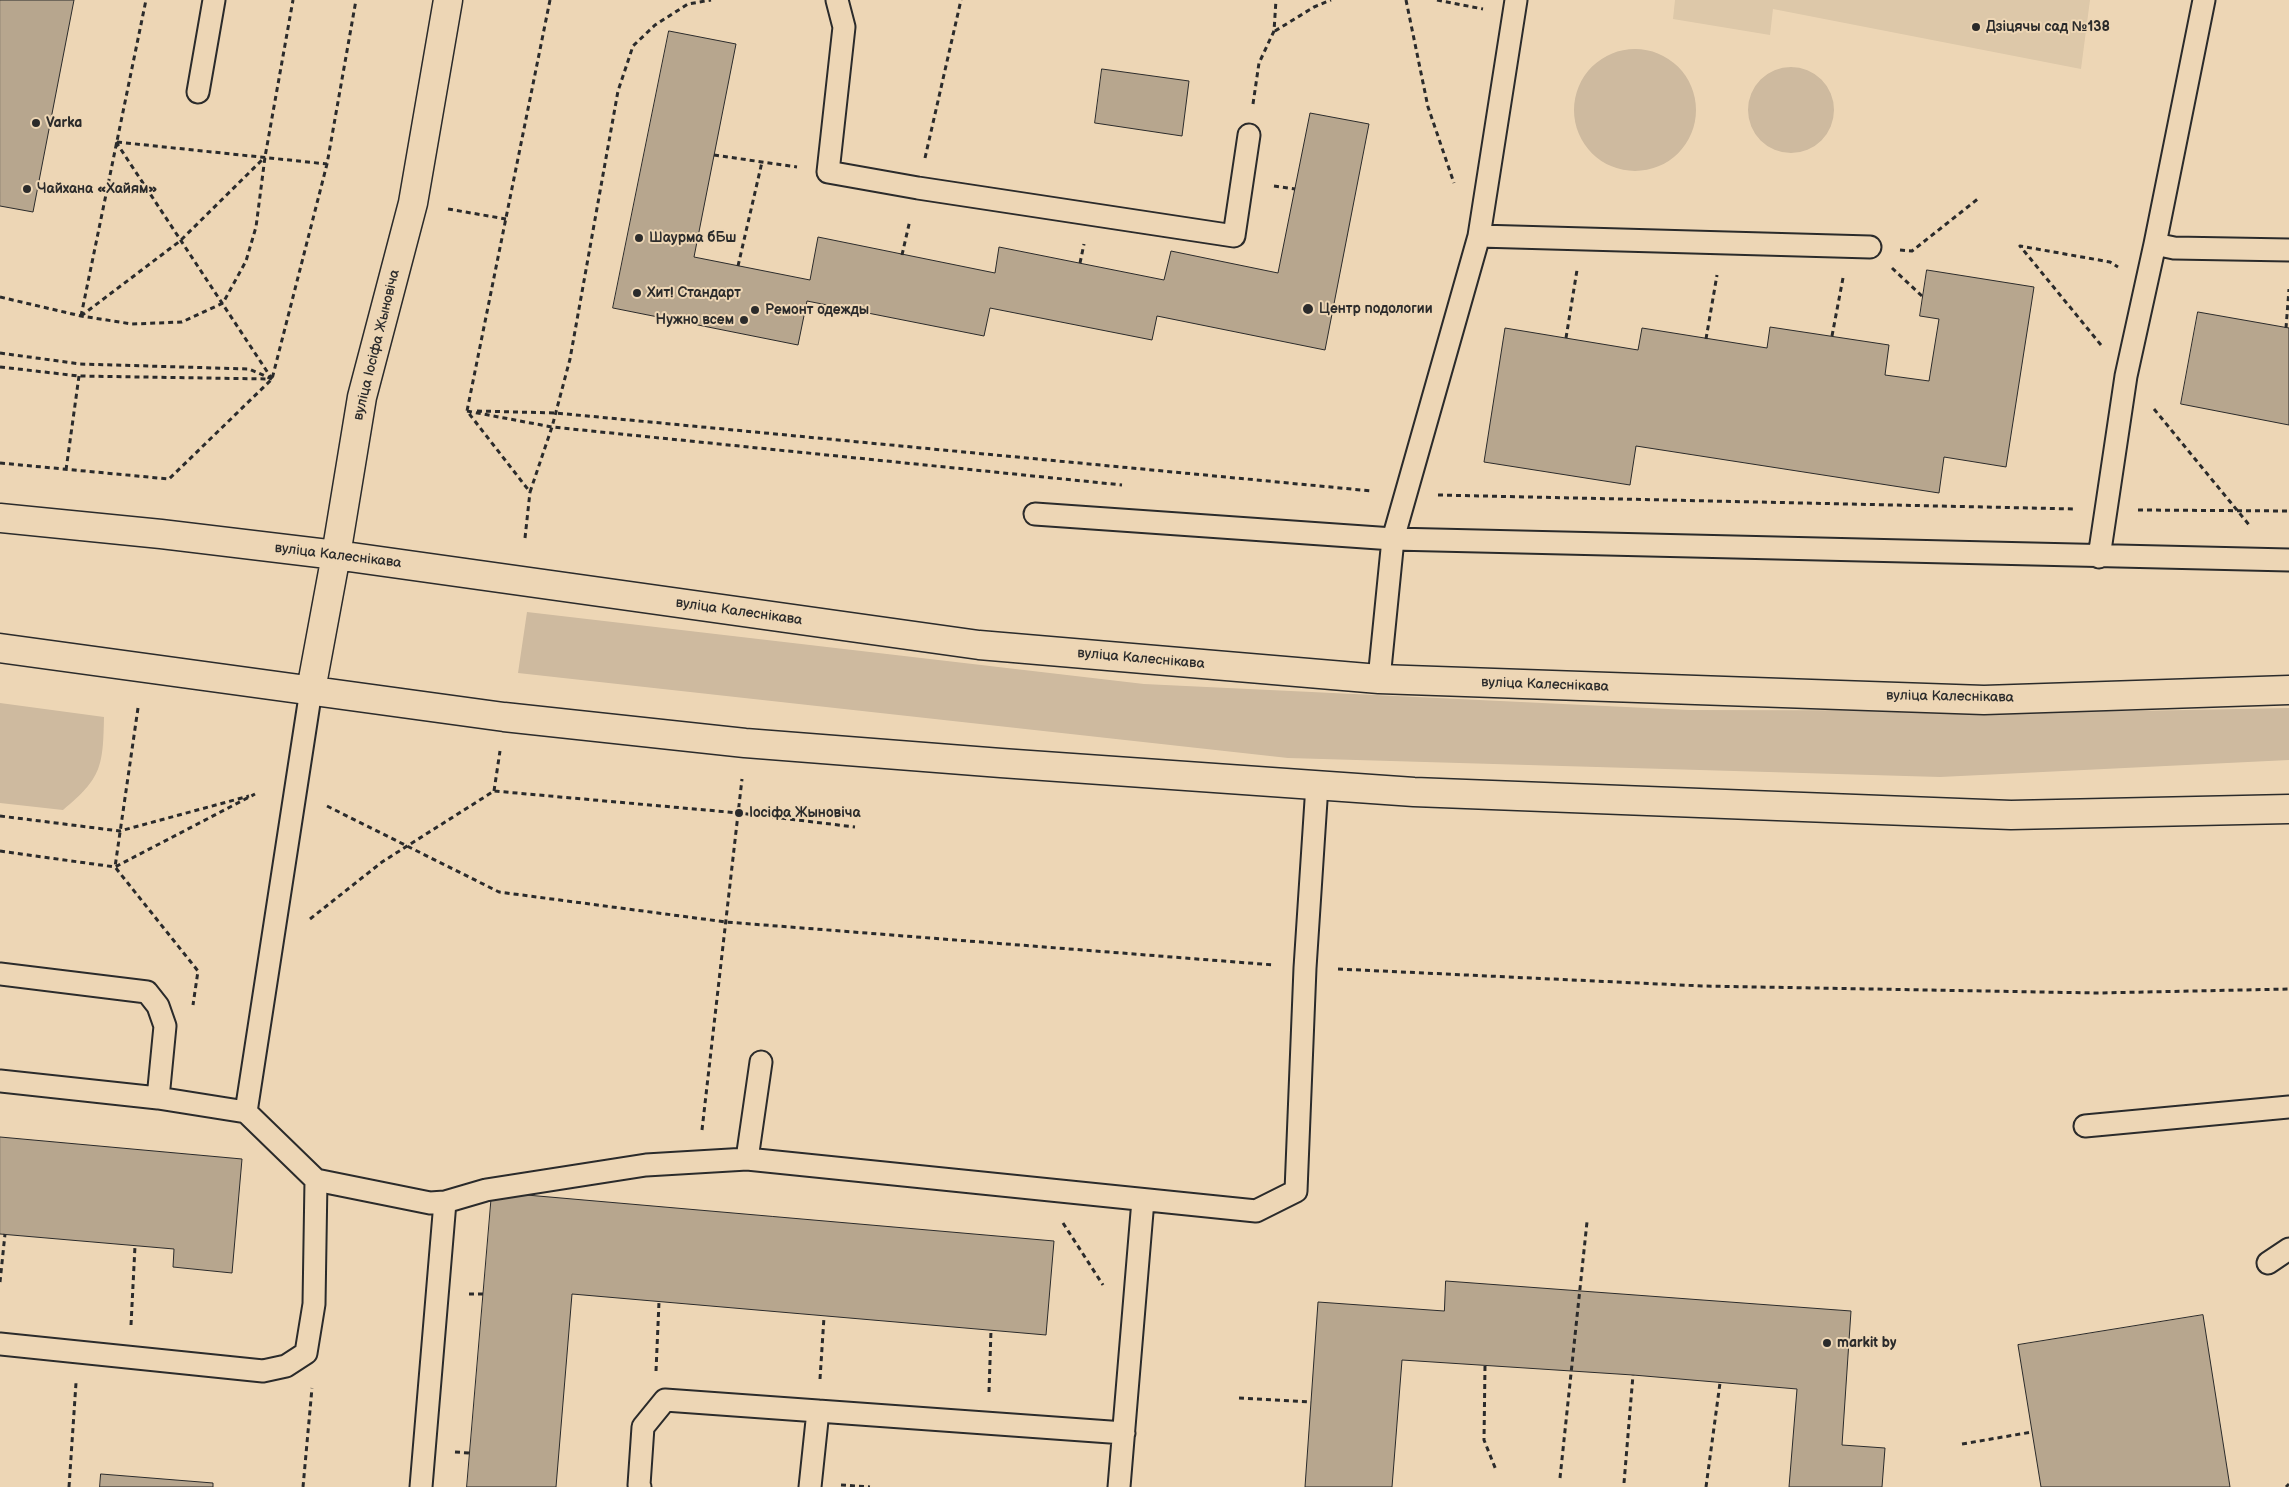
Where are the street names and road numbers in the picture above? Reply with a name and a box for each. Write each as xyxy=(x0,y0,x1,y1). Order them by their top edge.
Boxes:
street label: вуліца Іосіфа Жыновіча xyxy=(350,268,404,422)
street label: вуліца Калеснікава xyxy=(274,540,402,572)
street label: вуліца Калеснікава xyxy=(675,595,803,629)
street label: вуліца Калеснікава xyxy=(1077,645,1205,673)
street label: вуліца Калеснікава xyxy=(1481,674,1609,696)
street label: вуліца Калеснікава xyxy=(1886,687,2014,707)

